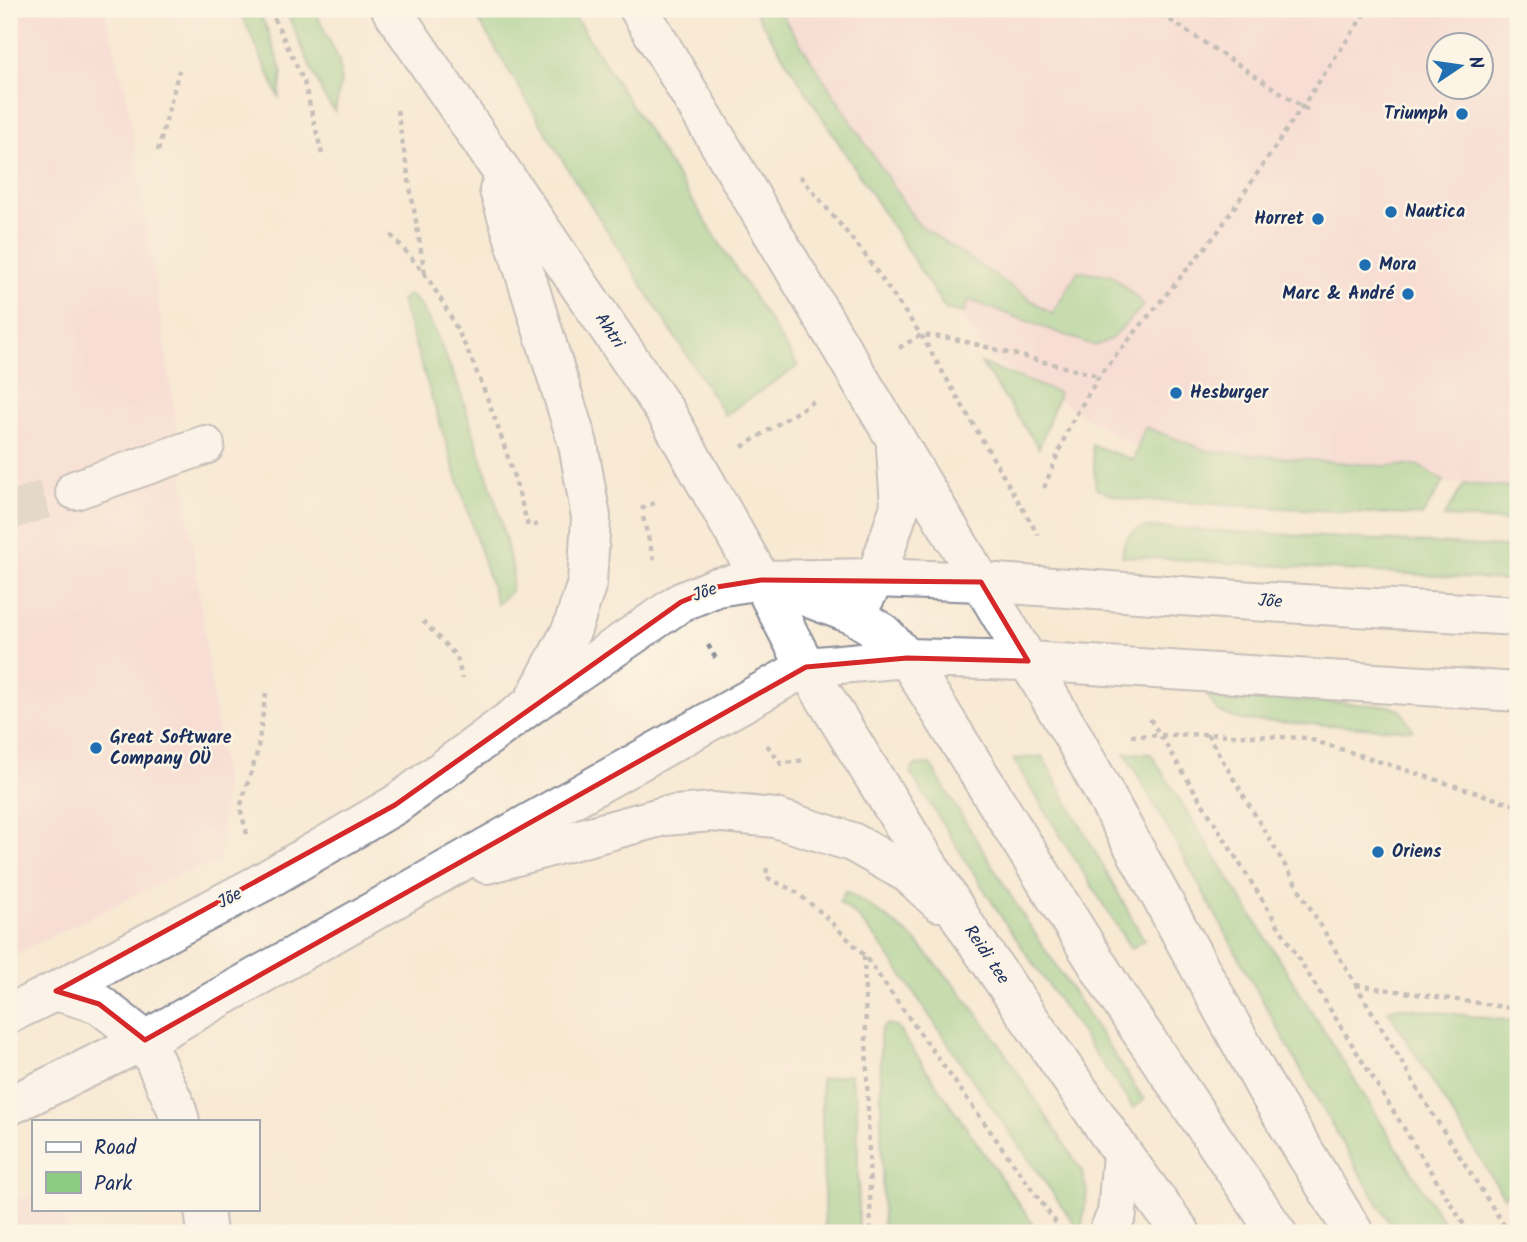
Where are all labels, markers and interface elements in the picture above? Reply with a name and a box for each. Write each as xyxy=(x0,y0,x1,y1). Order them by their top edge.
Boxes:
north arrow xyxy=(1426,32,1496,102)
text: N xyxy=(1459,53,1491,72)
place label: Triumph xyxy=(1384,100,1448,129)
marker: Triumph xyxy=(1454,106,1470,122)
place label: Nautica xyxy=(1405,198,1465,227)
marker: Nautica xyxy=(1383,204,1399,220)
place label: Horret xyxy=(1254,205,1305,234)
marker: Horret xyxy=(1310,211,1326,227)
place label: Mora xyxy=(1379,251,1417,280)
marker: Mora xyxy=(1357,257,1373,273)
place label: Marc & André xyxy=(1282,280,1395,309)
marker: Marc & André xyxy=(1400,286,1416,302)
street label: Ahtri xyxy=(586,307,632,355)
place label: Hesburger xyxy=(1190,379,1270,408)
marker: Hesburger xyxy=(1168,385,1184,401)
street label: Jõe xyxy=(688,575,722,611)
street label: Jõe xyxy=(1257,587,1283,617)
place label: Great Software Company OÜ xyxy=(110,724,232,774)
marker: Great Software Company OÜ xyxy=(88,740,104,756)
place label: Oriens xyxy=(1392,838,1442,867)
marker: Oriens xyxy=(1370,844,1386,860)
street label: Jõe xyxy=(212,880,248,918)
street label: Reidi tee xyxy=(955,919,1017,991)
legend xyxy=(32,1120,259,1210)
text: Road xyxy=(94,1132,137,1165)
text: Park xyxy=(94,1168,132,1201)

